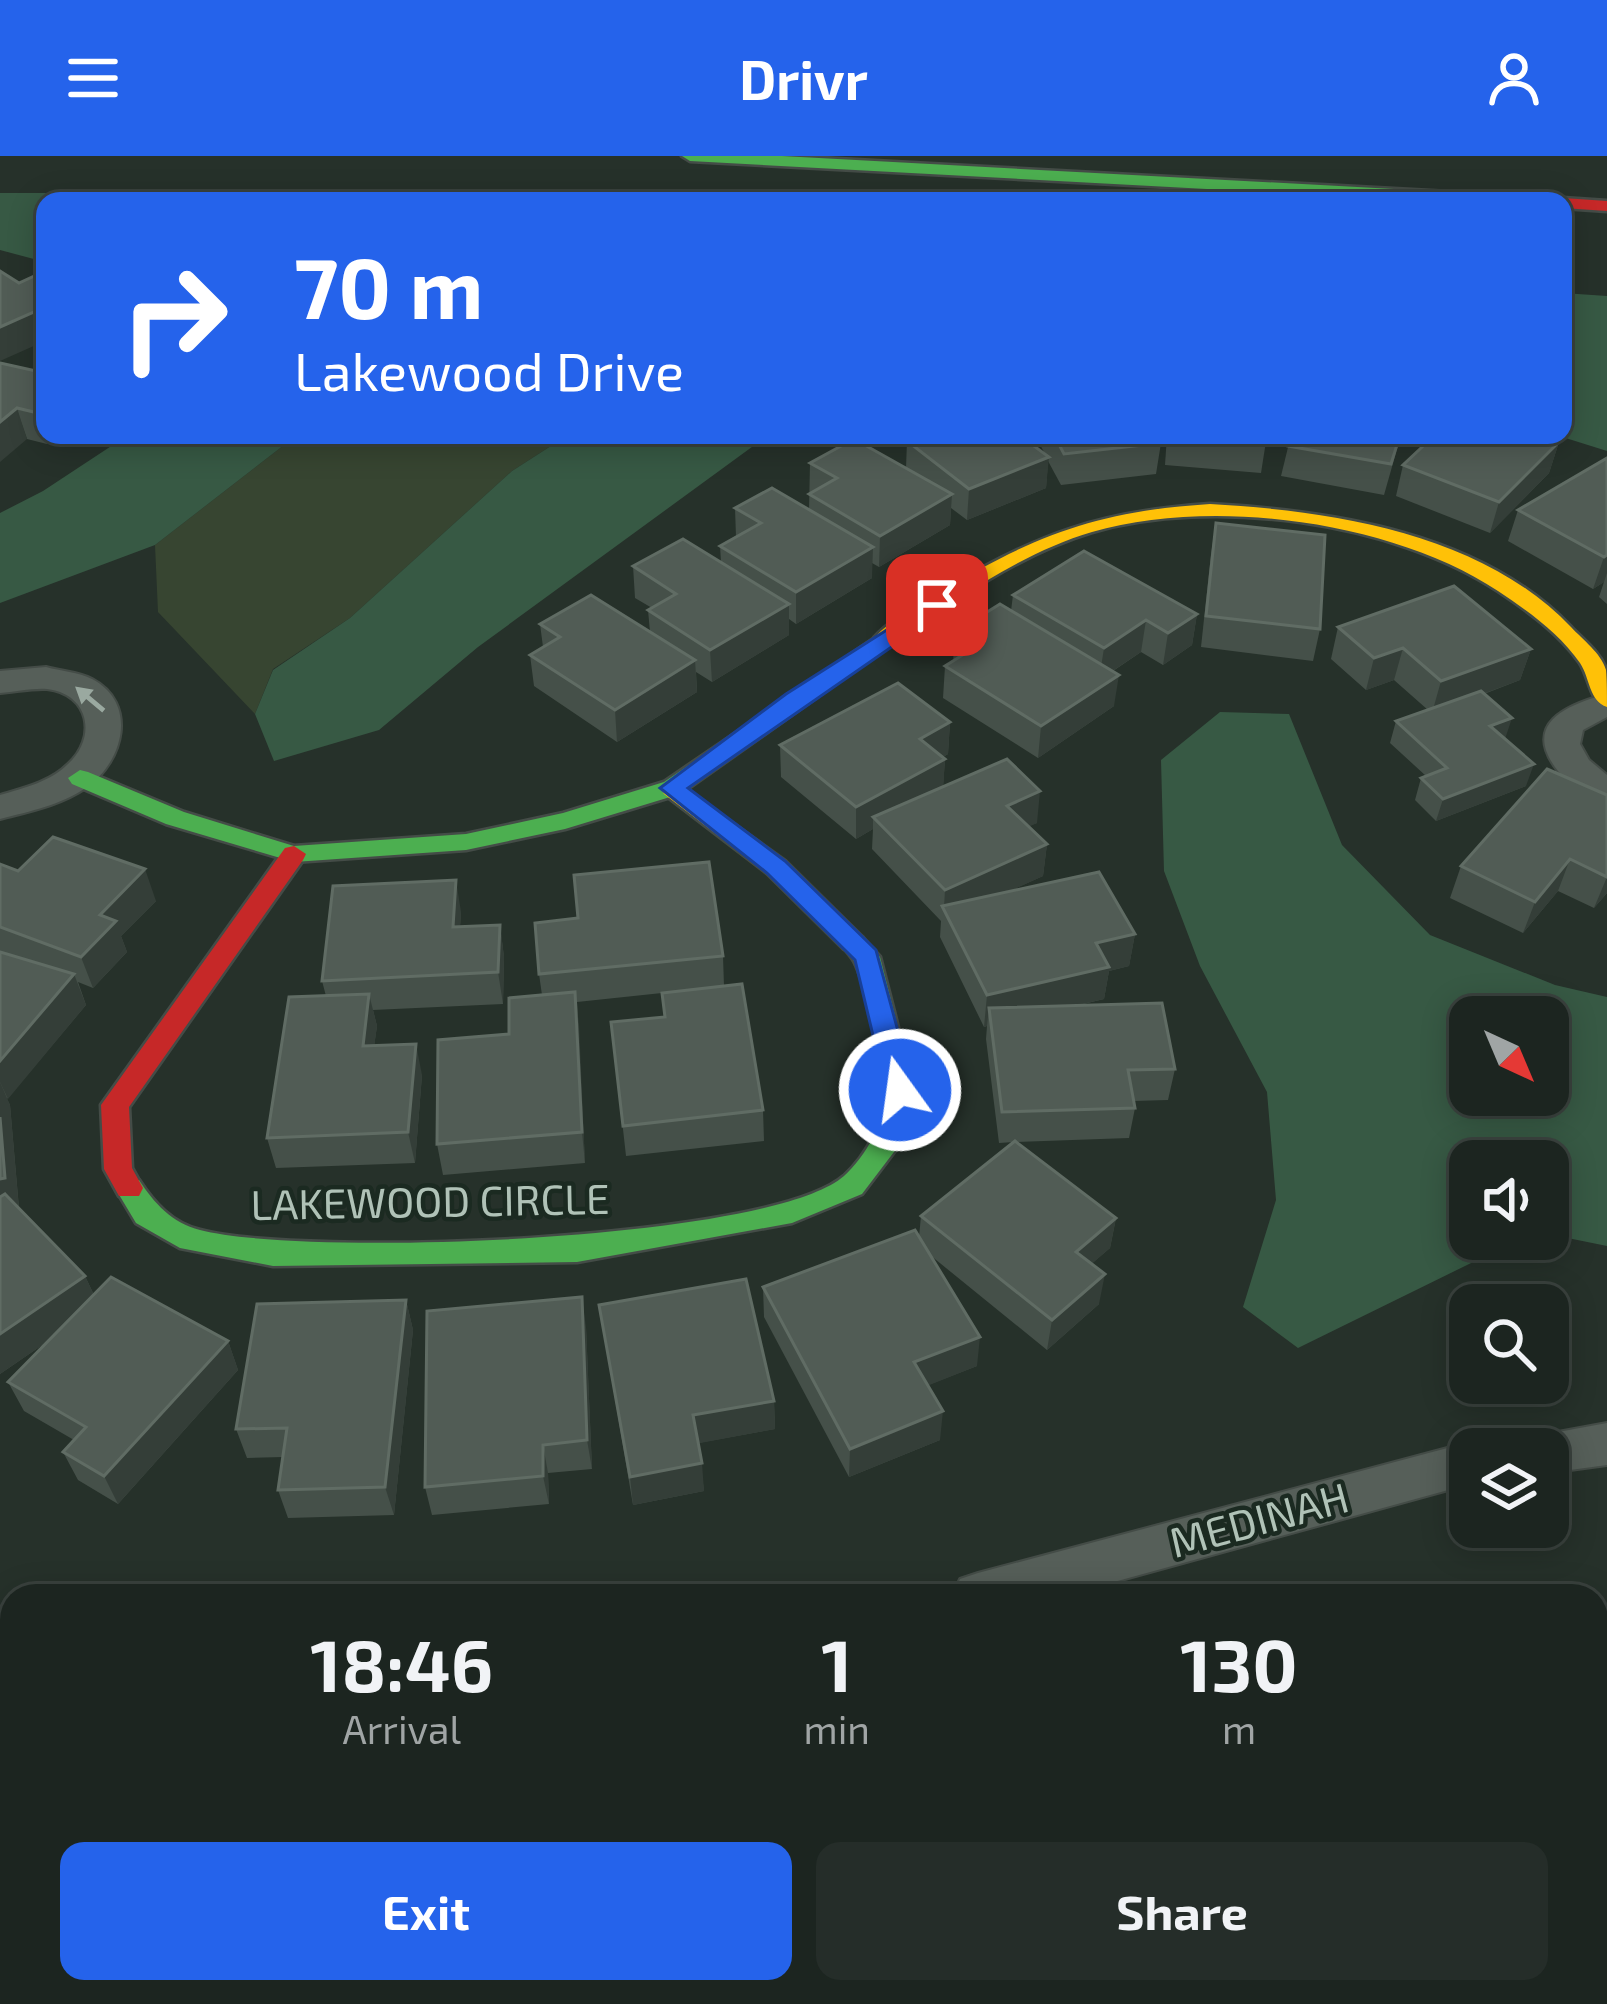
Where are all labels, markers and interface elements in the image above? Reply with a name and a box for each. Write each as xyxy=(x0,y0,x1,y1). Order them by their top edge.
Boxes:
icon: menu xyxy=(60,45,126,111)
icon: person xyxy=(1481,45,1547,111)
text: Drivr xyxy=(739,46,868,111)
text: 70 m xyxy=(294,235,484,336)
icon: right xyxy=(96,240,252,396)
text: Lakewood Drive xyxy=(294,337,684,402)
pin xyxy=(886,554,988,656)
icon: arrive xyxy=(904,572,970,638)
one-way arrow xyxy=(75,687,106,712)
north arrow xyxy=(1449,996,1569,1116)
map controls xyxy=(1449,996,1569,1548)
position arrow xyxy=(837,1027,963,1153)
button: sound xyxy=(1449,1140,1569,1260)
street label: LAKEWOOD CIRCLE xyxy=(250,1172,610,1228)
button: search xyxy=(1449,1284,1569,1404)
button: layers xyxy=(1449,1428,1569,1548)
street label: MEDINAH xyxy=(1164,1470,1353,1566)
text: 18:46 xyxy=(310,1620,493,1706)
text: 1 xyxy=(821,1620,852,1706)
text: 130 xyxy=(1180,1620,1298,1706)
text: Arrival xyxy=(342,1705,461,1752)
text: min xyxy=(803,1705,870,1752)
text: m xyxy=(1222,1705,1256,1752)
button: Exit xyxy=(60,1842,792,1980)
button: Share xyxy=(816,1842,1548,1980)

